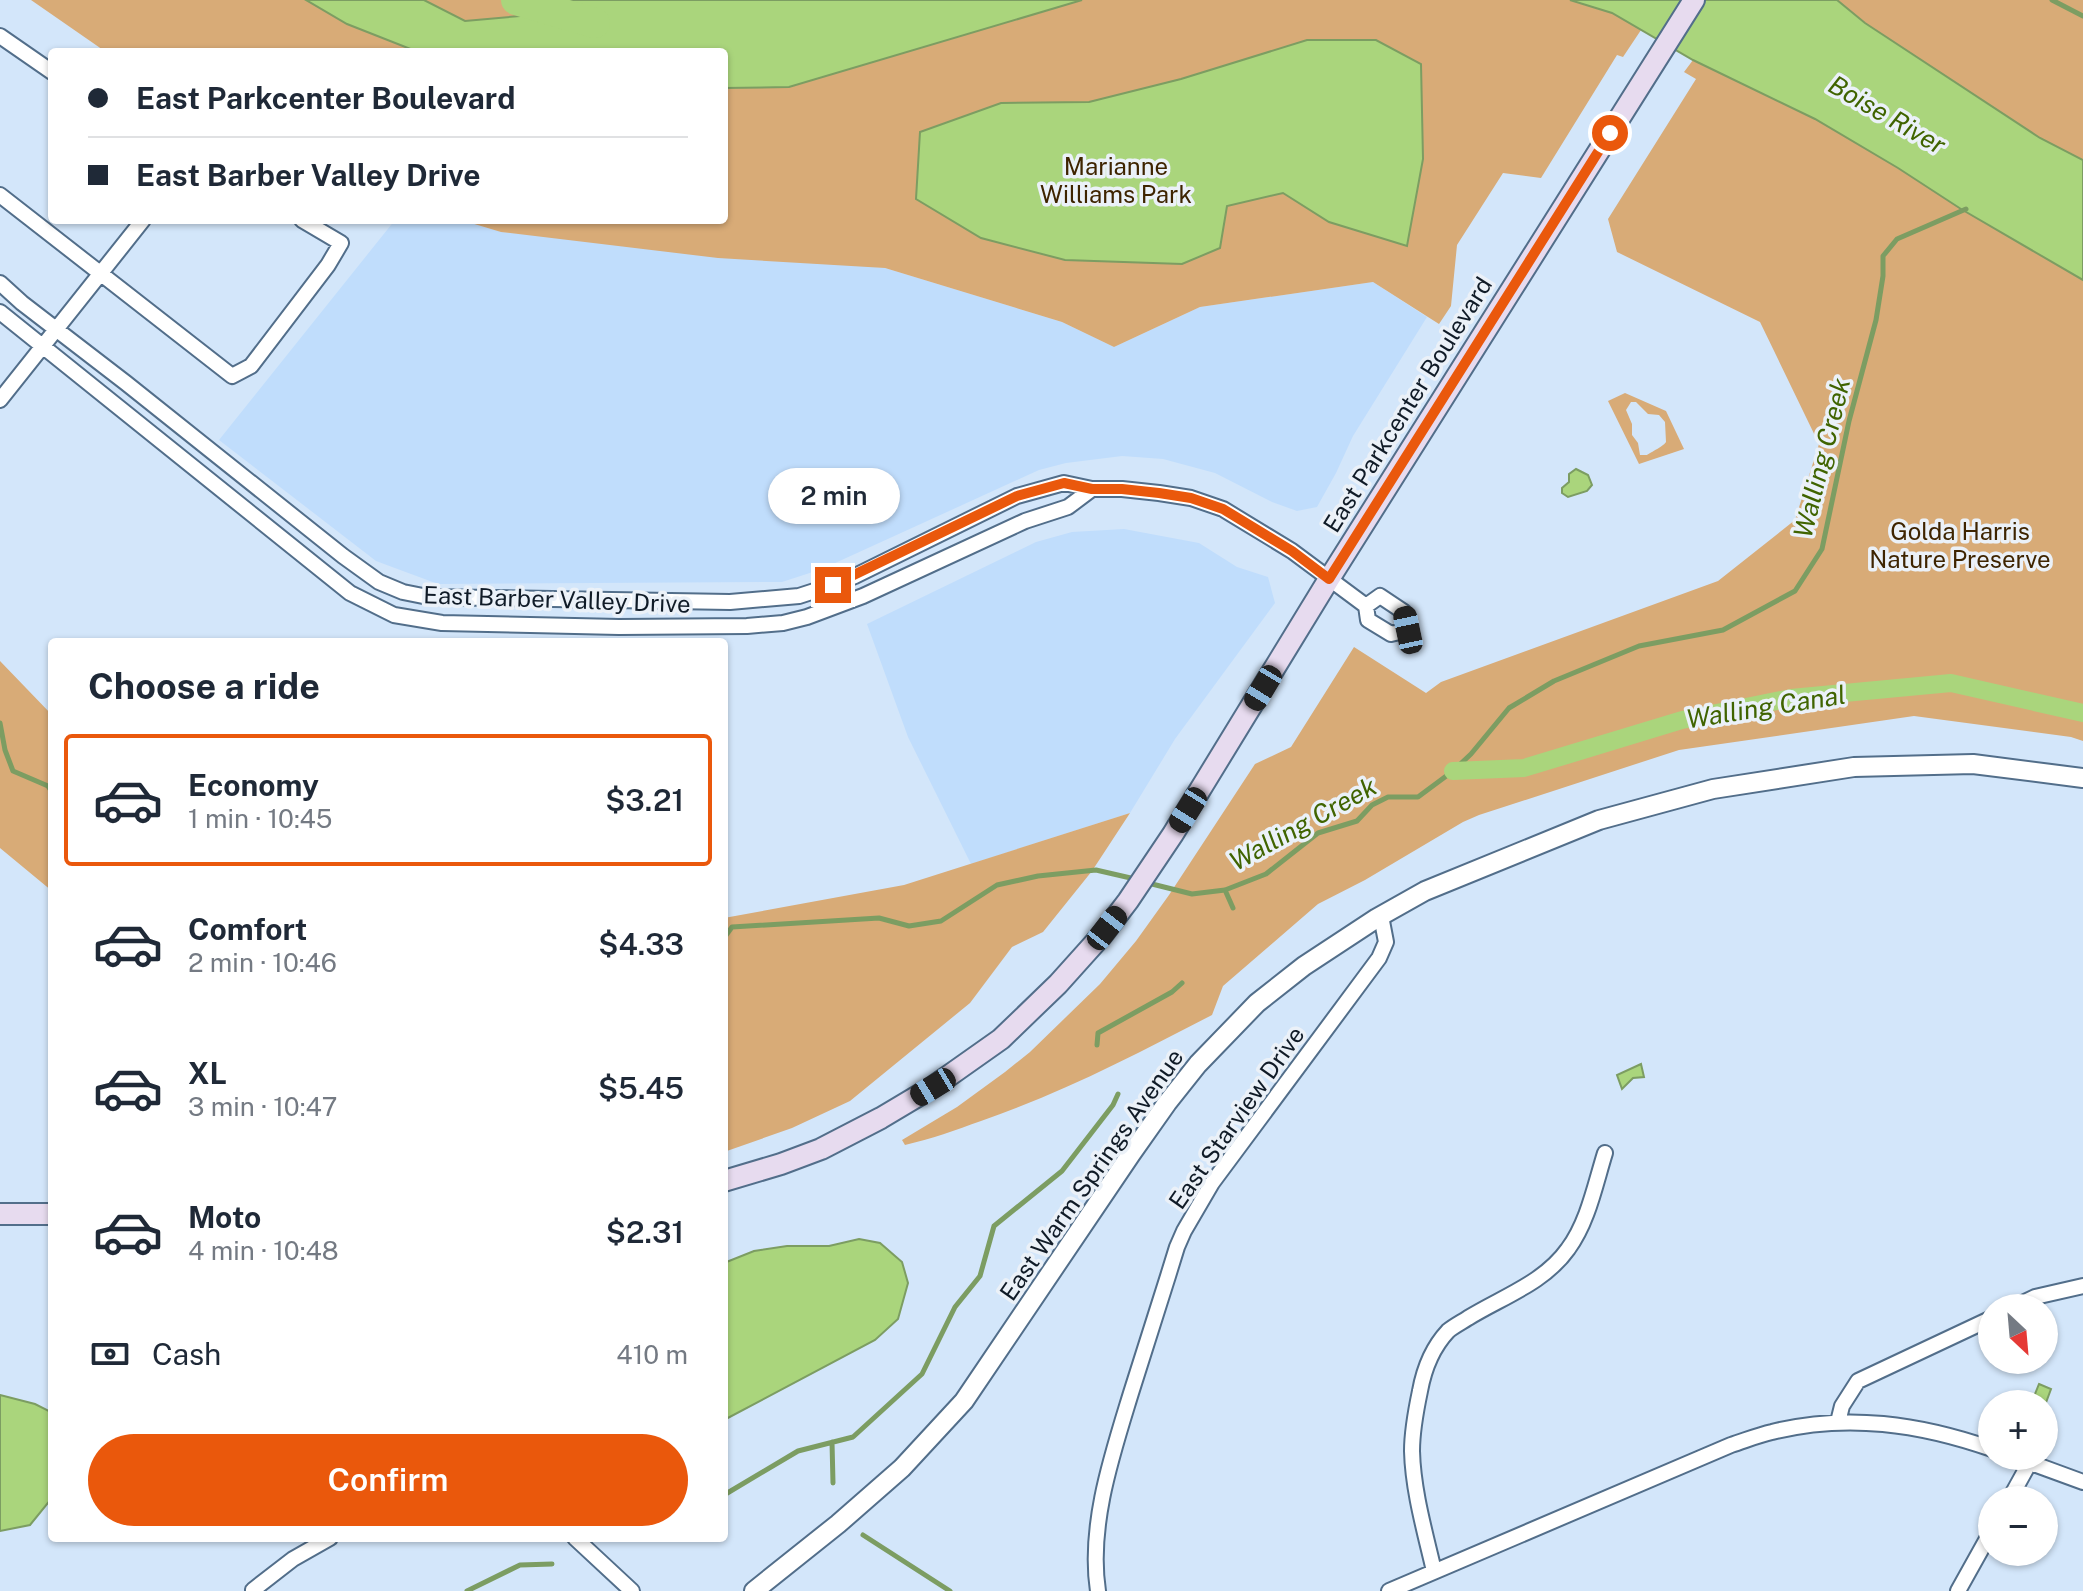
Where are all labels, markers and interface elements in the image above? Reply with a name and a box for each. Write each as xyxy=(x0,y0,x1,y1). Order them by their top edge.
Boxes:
water label: Boise River xyxy=(1823,69,1951,161)
text: East Parkcenter Boulevard xyxy=(136,80,515,116)
route start xyxy=(1592,115,1628,151)
park label: Marianne Williams Park xyxy=(1040,152,1192,208)
text: East Barber Valley Drive xyxy=(136,157,481,193)
street label: East Parkcenter Boulevard xyxy=(1317,272,1497,537)
water label: Walling Creek xyxy=(1787,375,1856,541)
callout: 2 min xyxy=(767,469,899,525)
text: 2 min xyxy=(800,480,868,511)
park label: Golda Harris Nature Preserve xyxy=(1869,517,2051,573)
route end xyxy=(815,567,851,603)
street label: East Barber Valley Drive xyxy=(423,580,691,618)
car xyxy=(1391,604,1425,656)
car xyxy=(1240,661,1286,715)
text: Choose a ride xyxy=(88,665,320,707)
water label: Walling Canal xyxy=(1684,679,1848,734)
icon: car xyxy=(92,764,164,836)
text: Economy xyxy=(188,767,319,803)
water label: Walling Creek xyxy=(1224,770,1382,877)
text: $3.21 xyxy=(605,782,684,818)
car xyxy=(1165,783,1211,837)
text: 1 min · 10:45 xyxy=(188,803,332,834)
car xyxy=(1083,902,1131,954)
icon: car xyxy=(92,908,164,980)
text: Comfort xyxy=(188,911,307,947)
text: $4.33 xyxy=(598,926,684,962)
text: 2 min · 10:46 xyxy=(188,947,337,978)
street label: East Starview Drive xyxy=(1163,1021,1310,1214)
street label: East Warm Springs Avenue xyxy=(994,1044,1189,1305)
icon: car xyxy=(92,1052,164,1124)
text: XL xyxy=(188,1055,227,1091)
car xyxy=(906,1064,960,1110)
text: $5.45 xyxy=(598,1070,684,1106)
text: 3 min · 10:47 xyxy=(188,1091,337,1122)
icon: car xyxy=(92,1196,164,1268)
text: Moto xyxy=(188,1199,261,1235)
text: $2.31 xyxy=(606,1214,684,1250)
text: 4 min · 10:48 xyxy=(188,1235,339,1266)
north arrow xyxy=(1978,1294,2058,1374)
map controls xyxy=(1978,1294,2058,1566)
icon: cash xyxy=(88,1332,132,1376)
text: Cash xyxy=(152,1336,221,1372)
text: 410 m xyxy=(616,1339,688,1370)
button: + xyxy=(1978,1390,2058,1470)
button: Confirm xyxy=(88,1434,688,1526)
button: − xyxy=(1978,1486,2058,1566)

